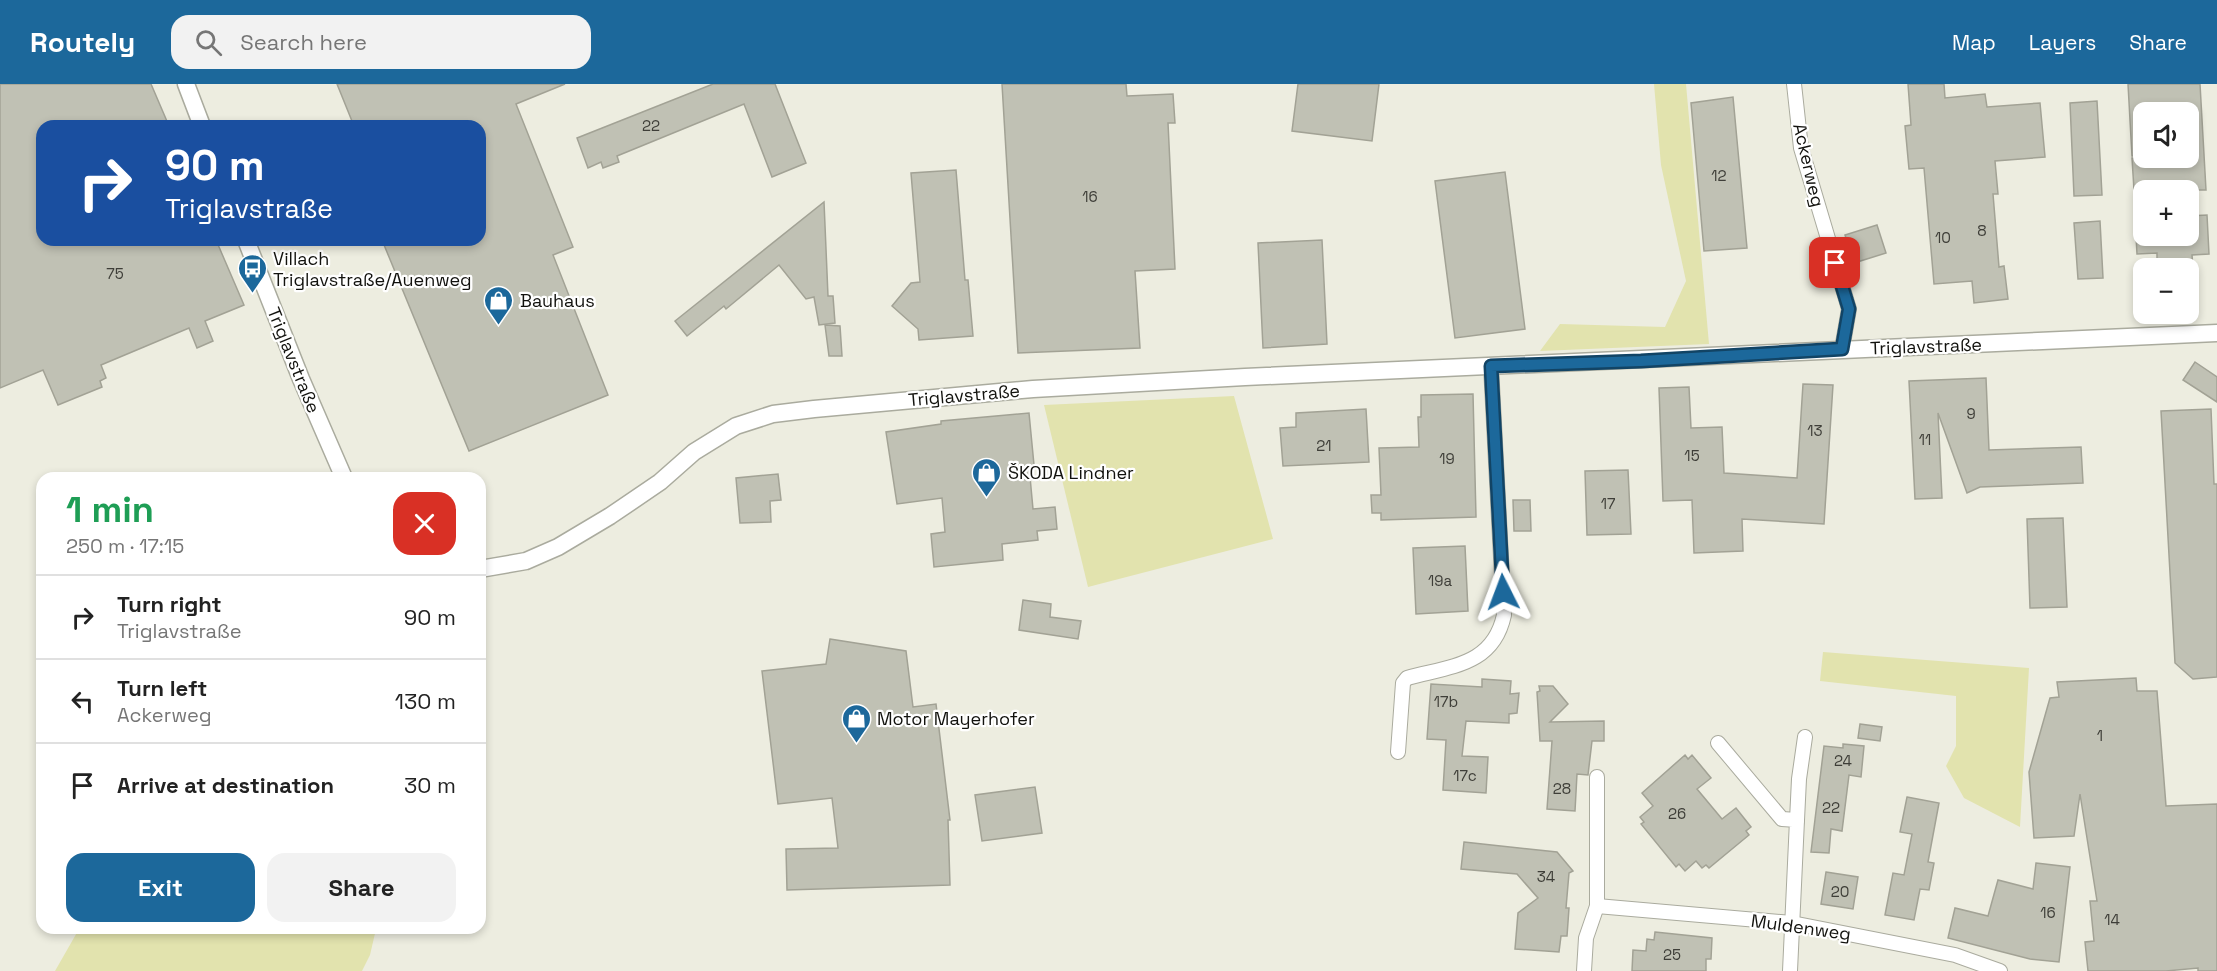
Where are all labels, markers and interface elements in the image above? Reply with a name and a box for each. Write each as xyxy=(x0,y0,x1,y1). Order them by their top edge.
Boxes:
search box xyxy=(171,15,591,69)
text: Routely xyxy=(30,24,135,60)
icon: search xyxy=(192,26,225,59)
text: Search here xyxy=(240,28,367,56)
text: Map xyxy=(1952,29,1996,56)
text: Layers xyxy=(2029,29,2096,56)
text: Share xyxy=(2129,29,2187,56)
map controls xyxy=(2133,102,2199,324)
button: sound xyxy=(2133,102,2199,168)
house number: 22 xyxy=(642,116,660,135)
street label: Ackerweg xyxy=(1788,121,1830,209)
text: 90 m xyxy=(165,139,265,192)
icon: right xyxy=(66,144,144,222)
house number: 12 xyxy=(1711,166,1727,185)
button: + xyxy=(2133,180,2199,246)
house number: 16 xyxy=(1082,187,1098,206)
text: Triglavstraße xyxy=(165,191,333,226)
house number: 8 xyxy=(1977,221,1987,240)
house number: 10 xyxy=(1935,228,1951,247)
pin xyxy=(1809,237,1860,288)
icon: arrive xyxy=(1818,246,1851,279)
place label: Villach Triglavstraße/Auenweg xyxy=(273,247,472,291)
bus stop icon: Villach Triglavstraße/Auenweg xyxy=(236,252,268,294)
button: − xyxy=(2133,258,2199,324)
house number: 75 xyxy=(106,264,124,283)
shop icon: Bauhaus xyxy=(483,284,515,326)
place label: Bauhaus xyxy=(520,289,595,312)
street label: Triglavstraße xyxy=(262,304,326,416)
street label: Triglavstraße xyxy=(1870,333,1982,359)
street label: Triglavstraße xyxy=(907,379,1021,411)
house number: 9 xyxy=(1966,404,1976,423)
house number: 13 xyxy=(1807,421,1823,440)
house number: 11 xyxy=(1919,430,1931,449)
house number: 21 xyxy=(1316,436,1332,455)
house number: 15 xyxy=(1684,446,1700,465)
house number: 19 xyxy=(1439,449,1455,468)
shop icon: ŠKODA Lindner xyxy=(971,456,1003,498)
place label: ŠKODA Lindner xyxy=(1008,461,1134,484)
text: 1 min xyxy=(66,487,154,533)
button: close xyxy=(393,492,456,555)
house number: 17 xyxy=(1601,494,1615,513)
text: 250 m · 17:15 xyxy=(66,533,184,559)
position arrow xyxy=(1471,560,1535,624)
house number: 19a xyxy=(1428,571,1452,590)
text: Turn right xyxy=(117,590,222,618)
icon: right xyxy=(66,601,99,634)
text: 90 m xyxy=(404,603,456,631)
text: Triglavstraße xyxy=(117,618,242,644)
text: Turn left xyxy=(117,674,207,702)
icon: left xyxy=(66,685,99,718)
text: 130 m xyxy=(395,687,456,715)
house number: 17b xyxy=(1434,692,1458,711)
text: Ackerweg xyxy=(117,702,212,728)
shop icon: Motor Mayerhofer xyxy=(840,702,872,744)
place label: Motor Mayerhofer xyxy=(877,707,1035,730)
house number: 1 xyxy=(2097,726,2103,745)
house number: 24 xyxy=(1834,751,1852,770)
house number: 17c xyxy=(1453,766,1477,785)
icon: arrive xyxy=(66,769,99,802)
text: Arrive at destination xyxy=(117,771,334,799)
text: 30 m xyxy=(404,771,456,799)
house number: 28 xyxy=(1553,779,1571,798)
house number: 22 xyxy=(1822,798,1840,817)
house number: 26 xyxy=(1668,804,1686,823)
button: Exit xyxy=(66,853,255,922)
button: Share xyxy=(267,853,456,922)
house number: 34 xyxy=(1537,867,1555,886)
house number: 20 xyxy=(1831,882,1849,901)
house number: 16 xyxy=(2040,903,2056,922)
street label: Muldenweg xyxy=(1750,909,1852,945)
house number: 14 xyxy=(2104,910,2120,929)
house number: 25 xyxy=(1663,945,1681,964)

